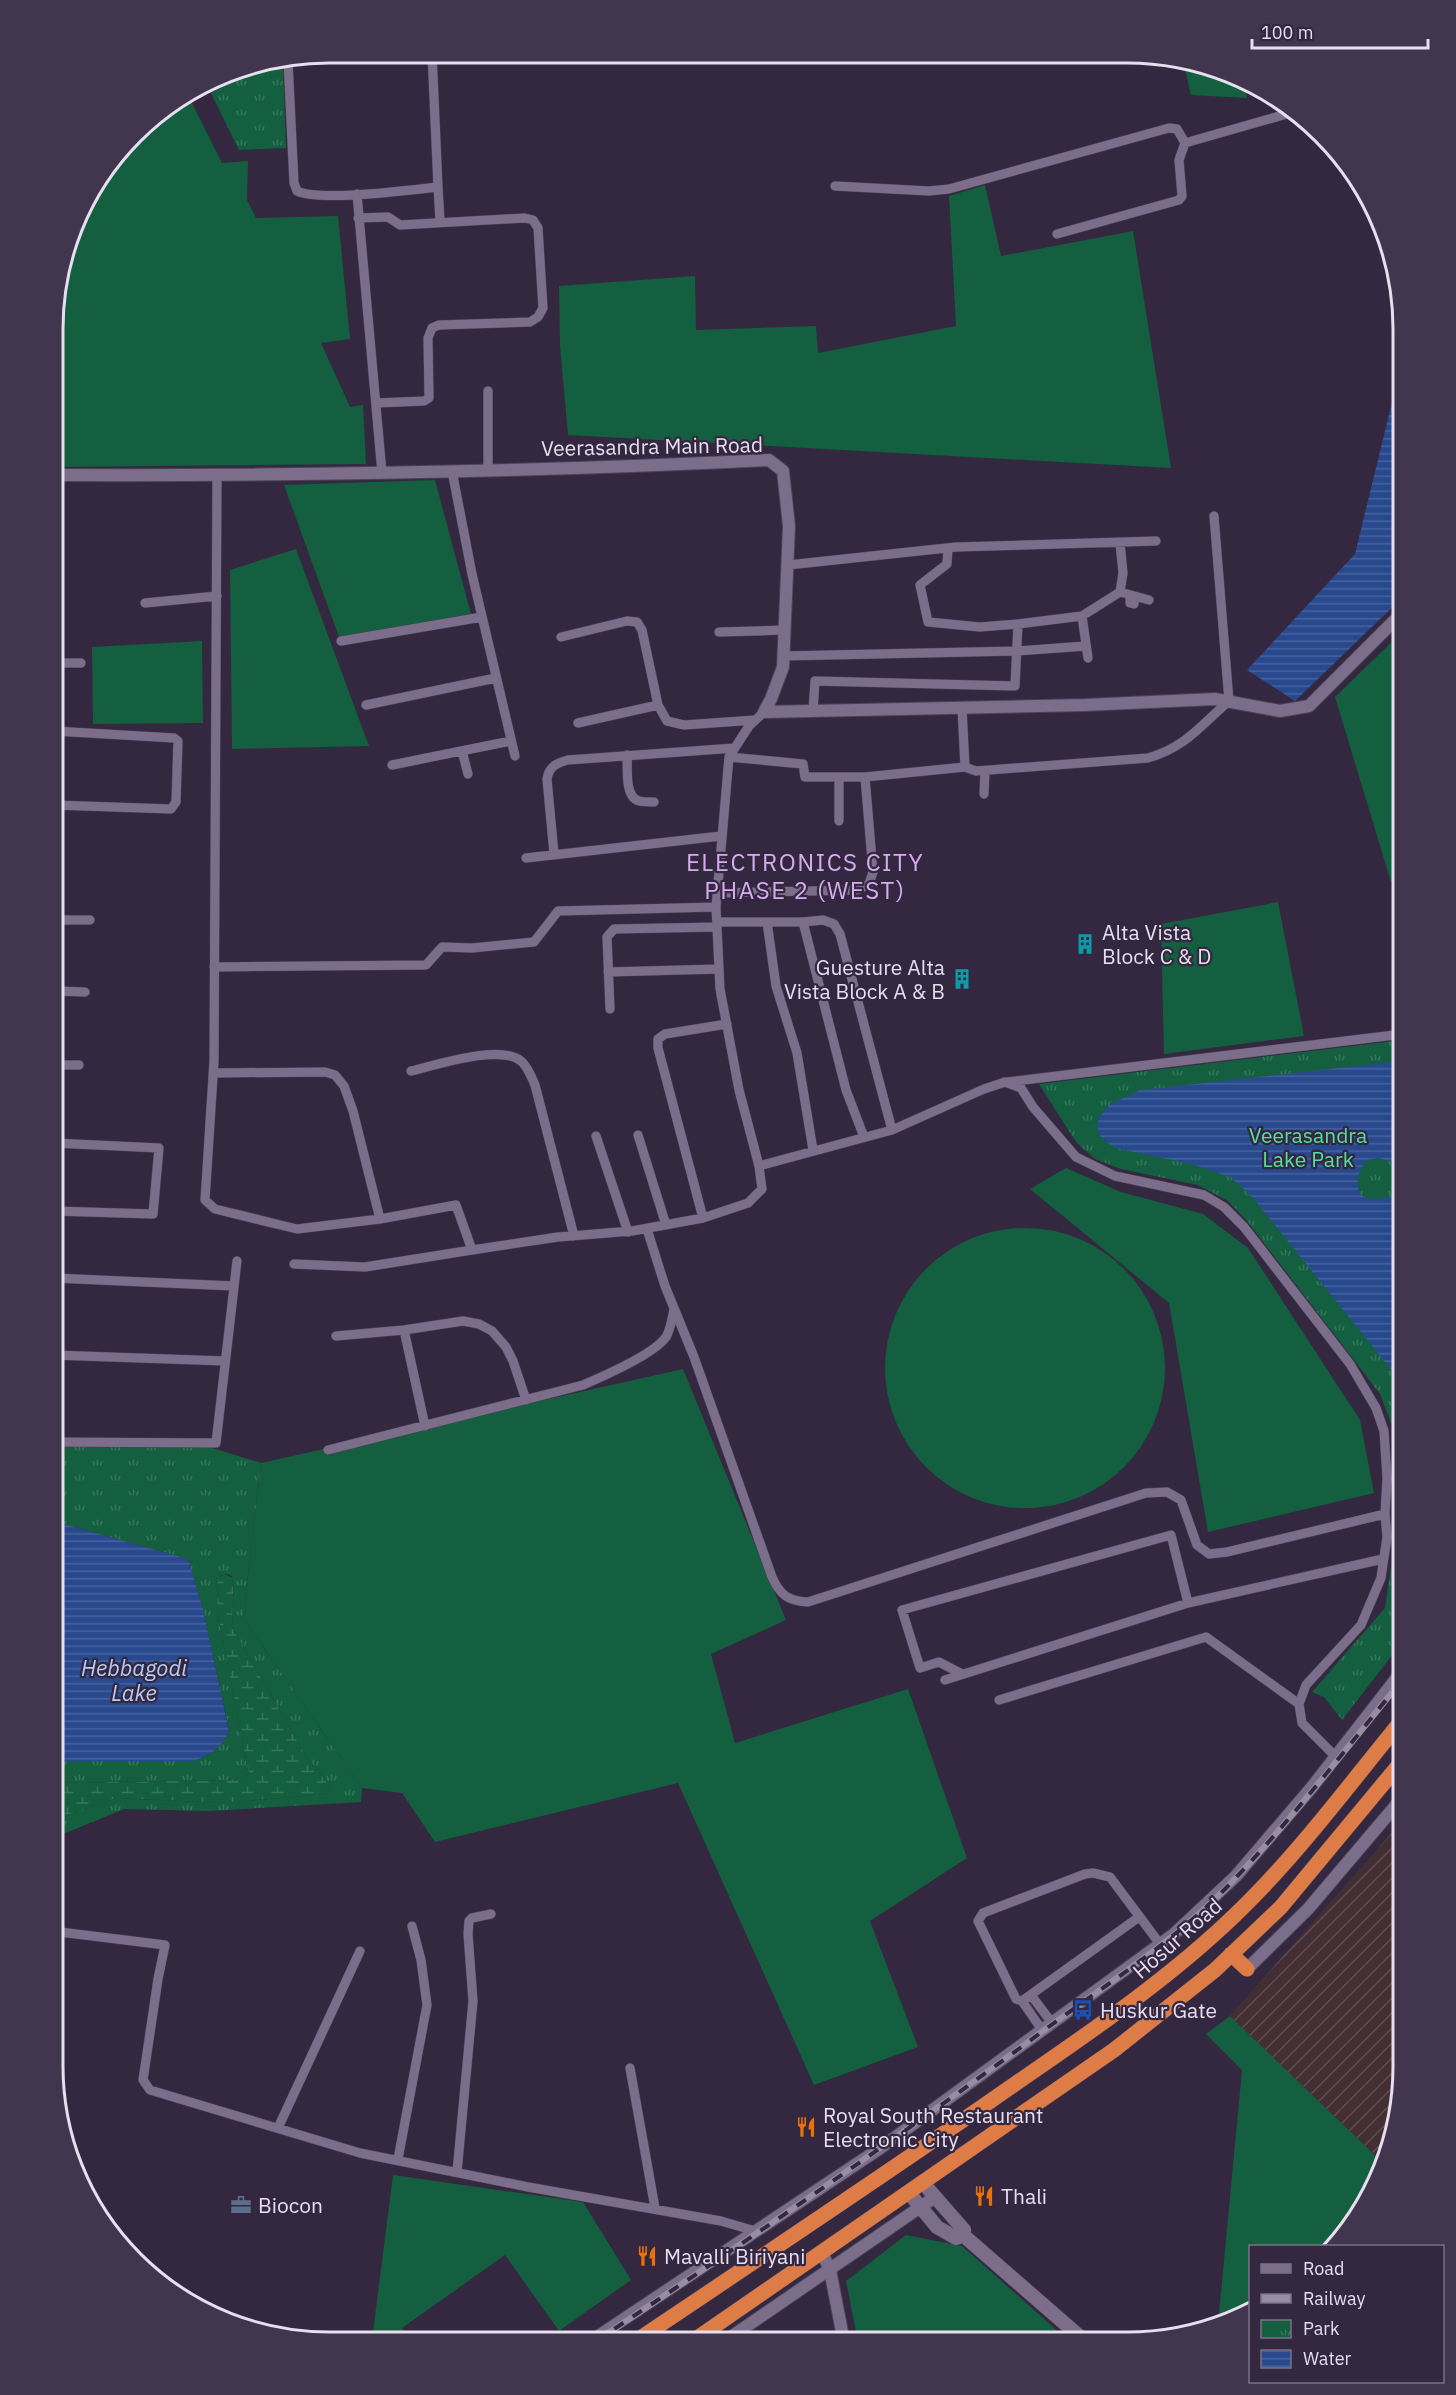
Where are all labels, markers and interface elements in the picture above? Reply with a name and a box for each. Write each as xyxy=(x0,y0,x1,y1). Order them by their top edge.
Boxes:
scale bar xyxy=(1252,12,1428,50)
text: 100 m xyxy=(1261,21,1313,44)
street label: Veerasandra Main Road xyxy=(541,430,763,462)
district label: ELECTRONICS CITY PHASE 2 (WEST) xyxy=(686,846,924,906)
place label: Alta Vista Block C & D xyxy=(1102,918,1211,970)
building icon: Alta Vista Block C & D xyxy=(1073,932,1097,956)
place label: Guesture Alta Vista Block A & B xyxy=(784,953,945,1005)
building icon: Guesture Alta Vista Block A & B xyxy=(950,967,974,991)
park label: Veerasandra Lake Park xyxy=(1249,1121,1367,1173)
water label: Hebbagodi Lake xyxy=(81,1653,187,1707)
street label: Hosur Road xyxy=(1126,1891,1228,1985)
place label: Huskur Gate xyxy=(1100,1996,1217,2024)
bus stop icon: Huskur Gate xyxy=(1071,1998,1095,2022)
place label: Royal South Restaurant Electronic City xyxy=(823,2101,1043,2153)
restaurant icon: Royal South Restaurant Electronic City xyxy=(794,2115,818,2139)
place label: Thali xyxy=(1001,2182,1047,2210)
restaurant icon: Thali xyxy=(972,2184,996,2208)
place label: Biocon xyxy=(258,2191,323,2219)
office icon: Biocon xyxy=(229,2193,253,2217)
place label: Mavalli Biriyani xyxy=(664,2242,805,2270)
restaurant icon: Mavalli Biriyani xyxy=(635,2244,659,2268)
legend xyxy=(1249,2245,1444,2383)
text: Road xyxy=(1303,2257,1344,2280)
text: Railway xyxy=(1303,2287,1365,2310)
text: Park xyxy=(1303,2317,1340,2340)
text: Water xyxy=(1303,2347,1352,2370)

